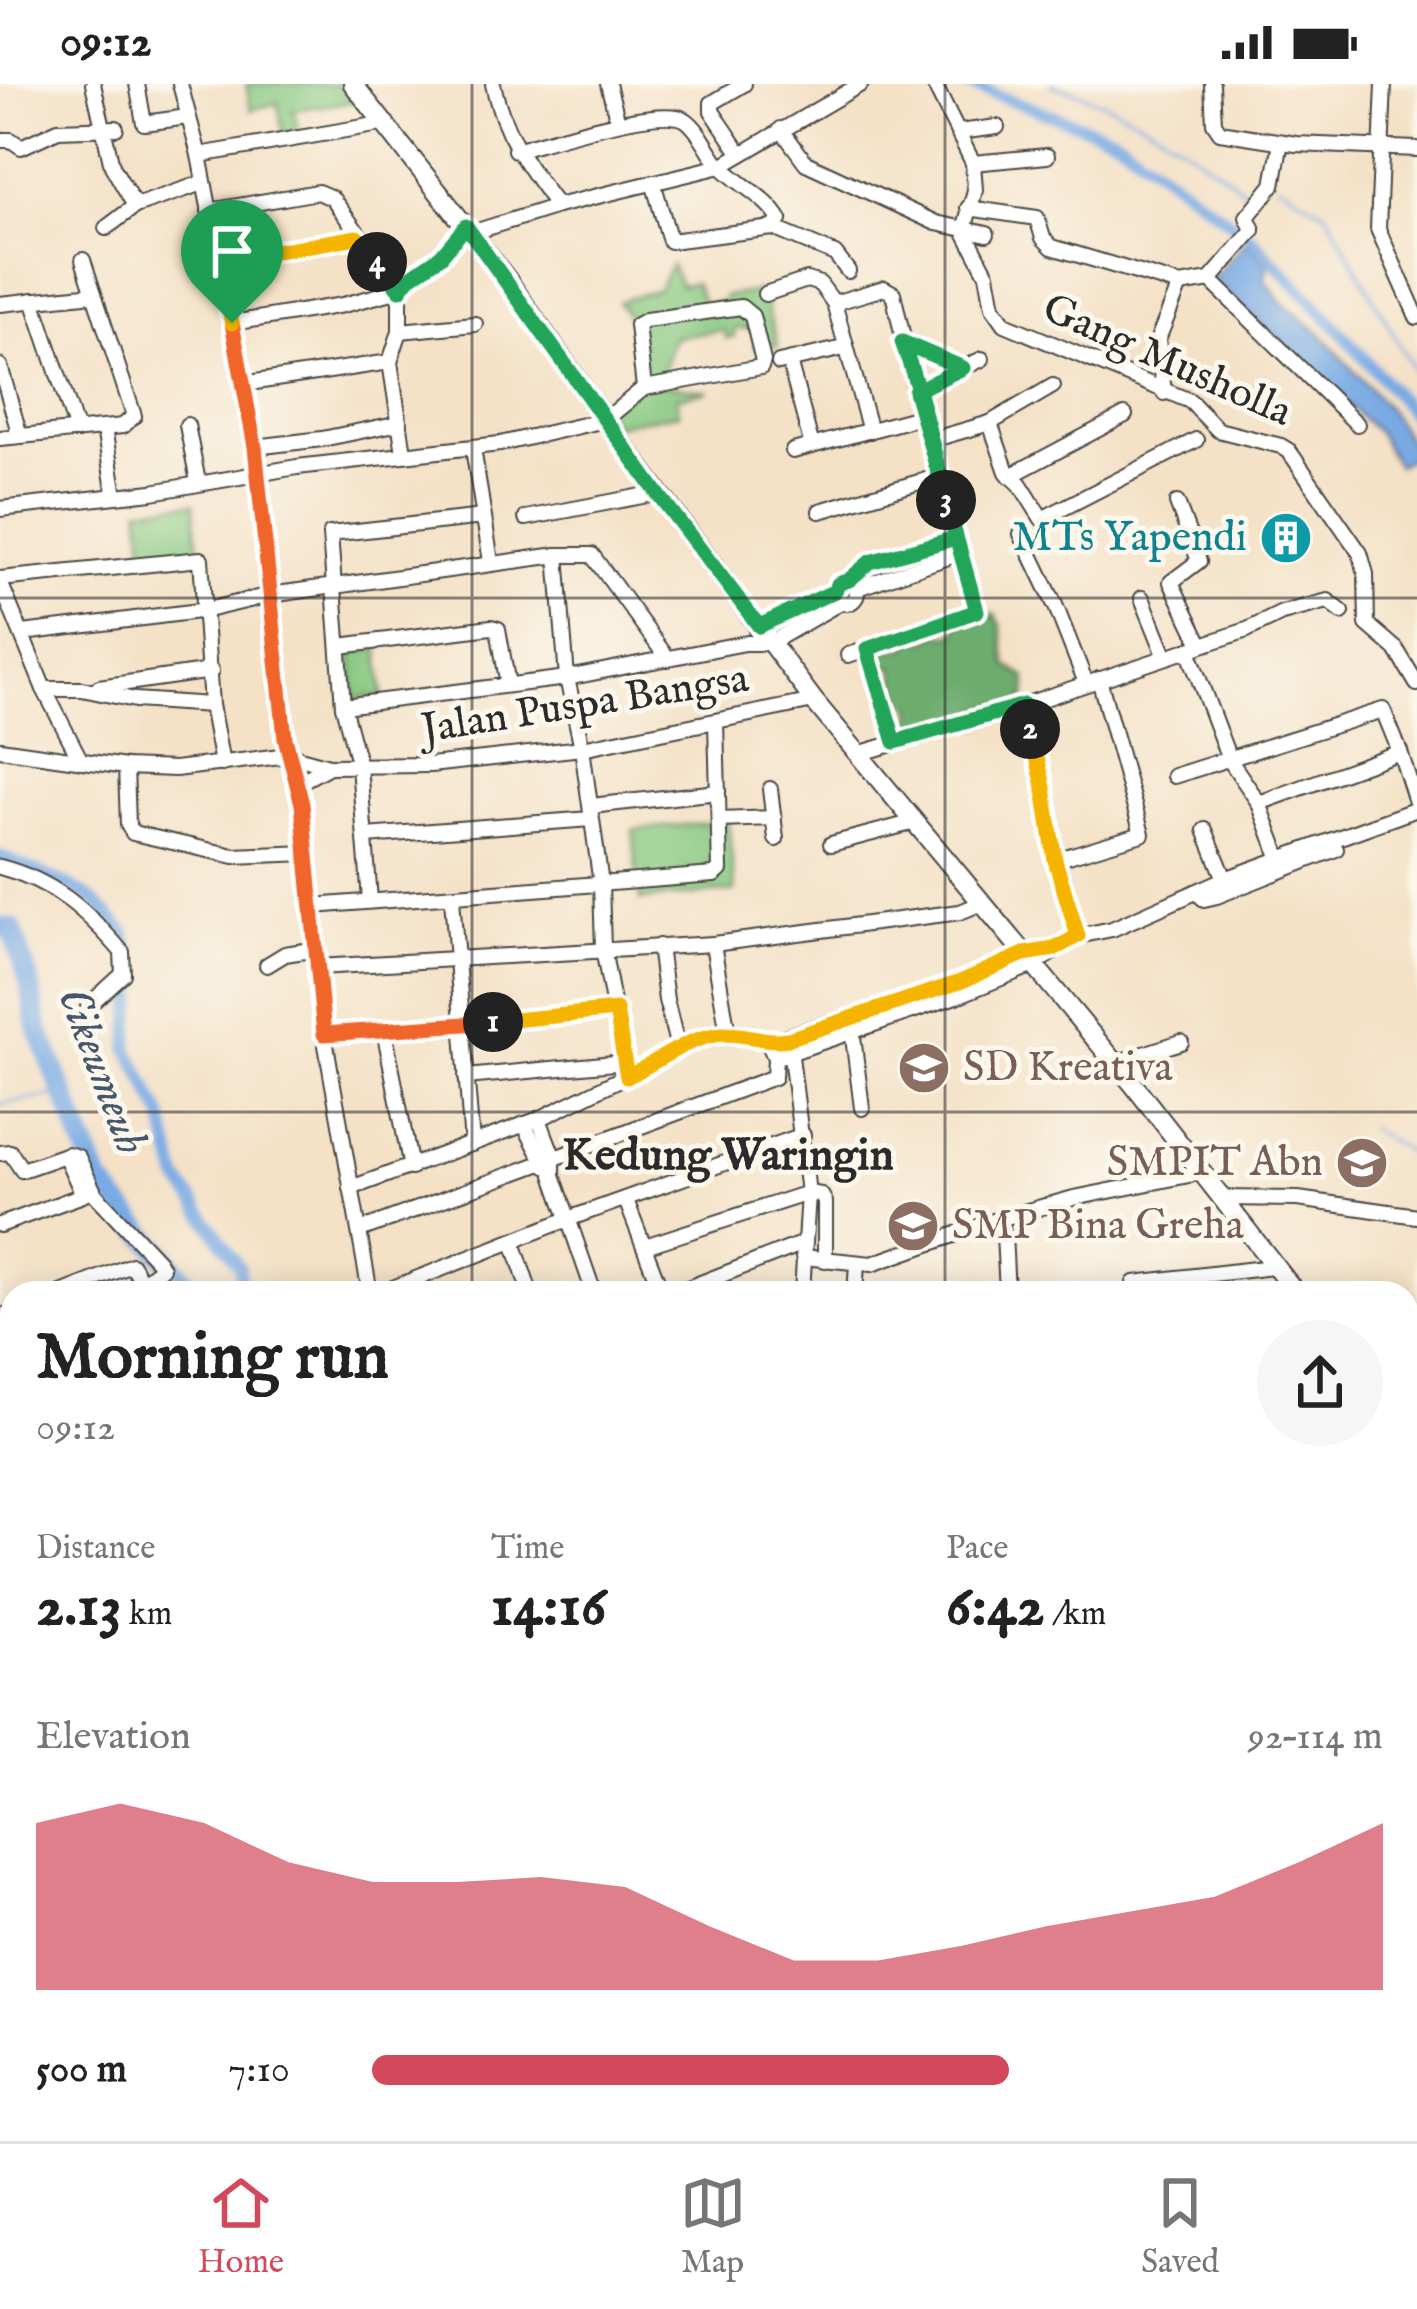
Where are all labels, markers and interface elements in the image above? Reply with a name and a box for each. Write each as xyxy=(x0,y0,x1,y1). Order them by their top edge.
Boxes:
text: 09:12 xyxy=(60,14,152,71)
pin xyxy=(181,200,283,323)
icon: arrive xyxy=(199,218,265,284)
pin: 4 xyxy=(347,232,407,292)
text: 4 xyxy=(369,241,385,283)
street label: Gang Musholla xyxy=(1034,282,1301,440)
pin: 3 xyxy=(916,470,976,530)
text: 3 xyxy=(940,479,952,521)
building icon: MTs Yapendi xyxy=(1258,510,1314,566)
place label: MTs Yapendi xyxy=(1013,512,1247,565)
street label: Jalan Puspa Bangsa xyxy=(414,653,753,758)
pin: 2 xyxy=(1000,699,1060,759)
text: 2 xyxy=(1022,708,1038,750)
water label: Cikeumeuh xyxy=(43,980,159,1162)
pin: 1 xyxy=(463,992,523,1052)
text: 1 xyxy=(487,1001,499,1043)
school or university icon: SD Kreativa xyxy=(896,1040,952,1096)
place label: SD Kreativa xyxy=(963,1042,1174,1095)
district label: Kedung Waringin xyxy=(562,1128,894,1185)
school or university icon: SMPIT Abn xyxy=(1334,1135,1390,1191)
place label: SMPIT Abn xyxy=(1107,1137,1323,1190)
school or university icon: SMP Bina Greha xyxy=(885,1198,941,1254)
place label: SMP Bina Greha xyxy=(952,1200,1245,1253)
text: Morning run xyxy=(36,1317,389,1401)
button: share xyxy=(1257,1320,1383,1446)
text: 09:12 xyxy=(36,1404,115,1453)
text: Distance xyxy=(36,1528,155,1570)
text: Time xyxy=(491,1528,564,1570)
text: Pace xyxy=(946,1528,1008,1570)
text: 2.13 xyxy=(36,1570,122,1646)
text: 14:16 xyxy=(491,1570,606,1646)
text: 6:42 xyxy=(946,1570,1045,1646)
text: km xyxy=(122,1594,172,1636)
text: /km xyxy=(1045,1594,1106,1636)
text: Elevation xyxy=(36,1713,191,1762)
text: 92–114 m xyxy=(1248,1713,1383,1762)
text: 500 m xyxy=(36,2046,127,2095)
text: 7:10 xyxy=(228,2046,290,2095)
tab: Home xyxy=(198,2170,284,2284)
tab: Map xyxy=(680,2170,746,2284)
tab: Saved xyxy=(1141,2170,1219,2284)

